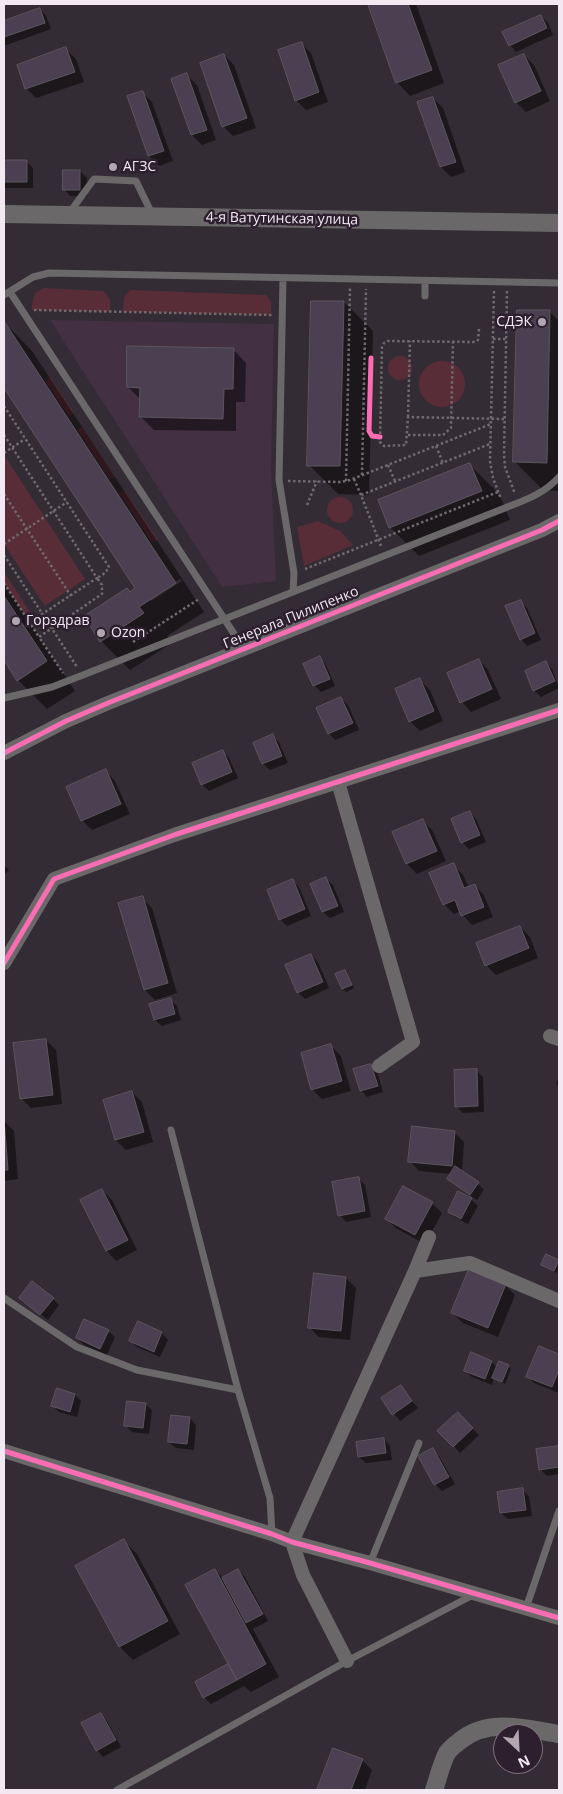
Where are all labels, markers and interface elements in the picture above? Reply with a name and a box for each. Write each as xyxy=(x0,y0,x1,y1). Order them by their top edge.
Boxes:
place label: АГЗС xyxy=(123,159,156,175)
marker: АГЗС xyxy=(107,161,119,173)
street label: 4-я Ватутинская улица xyxy=(206,209,358,229)
place label: СДЭК xyxy=(496,314,532,330)
marker: СДЭК xyxy=(536,316,548,328)
street label: Генерала Пилипенко xyxy=(221,583,361,653)
place label: Горздрав xyxy=(26,613,89,629)
marker: Горздрав xyxy=(10,615,22,627)
place label: Ozon xyxy=(111,625,145,641)
marker: Ozon xyxy=(95,627,107,639)
north arrow xyxy=(493,1724,543,1774)
text: N xyxy=(515,1751,533,1773)

